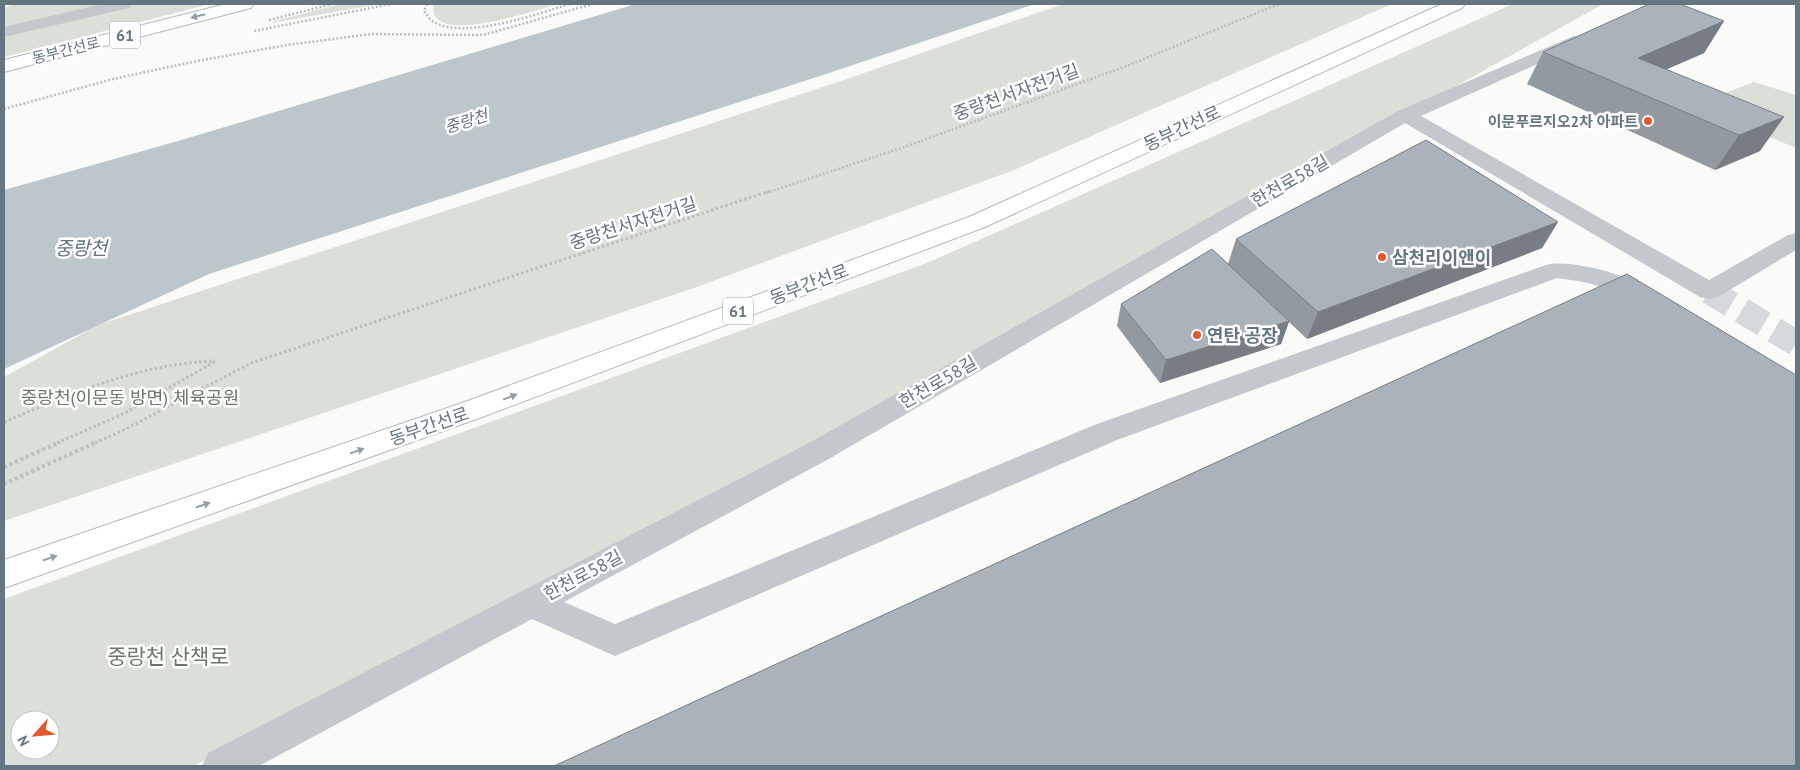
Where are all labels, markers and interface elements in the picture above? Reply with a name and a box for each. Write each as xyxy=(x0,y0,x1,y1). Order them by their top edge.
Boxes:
one-way arrow xyxy=(191,12,206,20)
road number: 61 xyxy=(110,22,140,48)
street label: 동부간선로 xyxy=(30,32,102,68)
street label: 중랑천서자전거길 xyxy=(950,59,1082,125)
street label: 동부간선로 xyxy=(1140,100,1224,156)
water label: 중랑천 xyxy=(442,104,492,137)
place label: 이문푸르지오2차 아파트 xyxy=(1488,112,1638,131)
marker: 이문푸르지오2차 아파트 xyxy=(1642,115,1654,127)
street label: 한천로58길 xyxy=(1247,150,1333,212)
street label: 중랑천서자전거길 xyxy=(566,192,700,254)
water label: 중랑천 xyxy=(55,236,109,260)
place label: 삼천리이앤이 xyxy=(1392,246,1491,269)
marker: 삼천리이앤이 xyxy=(1376,251,1388,263)
street label: 동부간선로 xyxy=(766,258,852,310)
road number: 61 xyxy=(723,298,753,324)
place label: 연탄 공장 xyxy=(1207,324,1278,347)
marker: 연탄 공장 xyxy=(1191,329,1203,341)
street label: 한천로58길 xyxy=(895,351,981,413)
park label: 중랑천(이문동 방면) 체육공원 xyxy=(21,386,239,409)
one-way arrow xyxy=(502,392,517,400)
street label: 동부간선로 xyxy=(386,402,472,450)
one-way arrow xyxy=(349,447,364,454)
one-way arrow xyxy=(196,500,211,508)
street label: 한천로58길 xyxy=(540,545,626,605)
one-way arrow xyxy=(43,554,58,562)
park label: 중랑천 산책로 xyxy=(107,643,229,670)
north arrow xyxy=(10,710,60,760)
text: N xyxy=(13,733,34,749)

